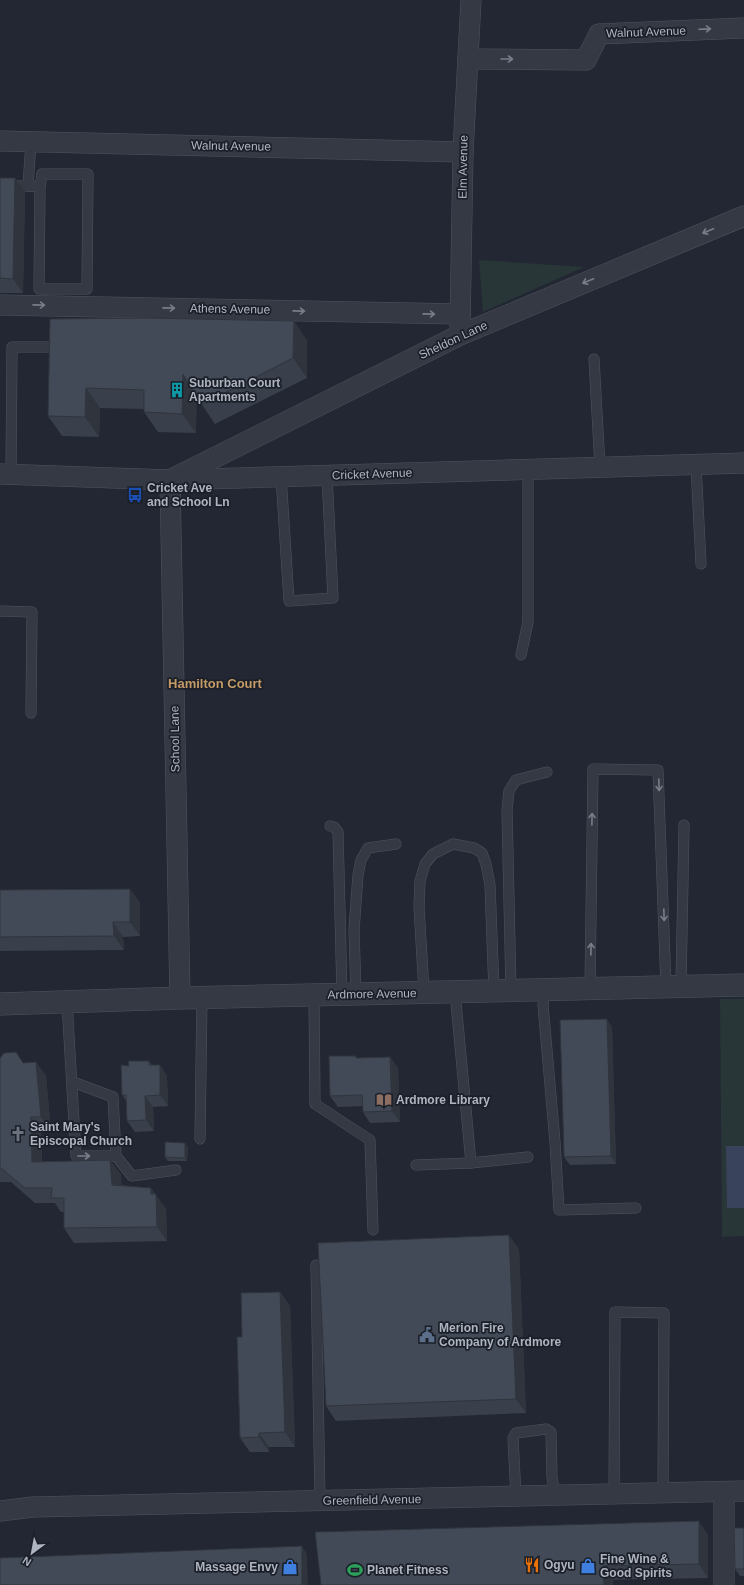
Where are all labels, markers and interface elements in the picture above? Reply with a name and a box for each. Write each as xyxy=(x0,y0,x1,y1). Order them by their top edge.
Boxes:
street label: Walnut Avenue xyxy=(606,24,687,40)
one-way arrow xyxy=(698,26,711,33)
one-way arrow xyxy=(500,55,513,63)
street label: Elm Avenue xyxy=(455,135,471,199)
street label: Walnut Avenue xyxy=(191,138,271,154)
one-way arrow xyxy=(703,227,715,235)
one-way arrow xyxy=(583,278,595,285)
street label: Athens Avenue xyxy=(190,301,271,317)
one-way arrow xyxy=(32,302,45,309)
one-way arrow xyxy=(162,304,175,312)
one-way arrow xyxy=(292,307,305,315)
one-way arrow xyxy=(422,310,435,317)
street label: Sheldon Lane xyxy=(416,318,490,362)
place label: Suburban Court Apartments xyxy=(189,376,280,404)
building icon: Suburban Court Apartments xyxy=(168,381,186,399)
street label: Cricket Avenue xyxy=(332,466,413,482)
place label: Cricket Ave and School Ln xyxy=(147,481,230,509)
bus stop icon: Cricket Ave and School Ln xyxy=(126,486,144,504)
district label: Hamilton Court xyxy=(168,676,263,691)
street label: School Lane xyxy=(167,705,183,772)
one-way arrow xyxy=(655,778,662,791)
one-way arrow xyxy=(588,813,596,826)
one-way arrow xyxy=(660,908,667,921)
one-way arrow xyxy=(587,943,595,956)
street label: Ardmore Avenue xyxy=(327,986,417,1002)
library icon: Ardmore Library xyxy=(375,1091,393,1109)
place label: Ardmore Library xyxy=(396,1093,490,1107)
place label: Saint Mary's Episcopal Church xyxy=(30,1120,132,1148)
church icon: Saint Mary's Episcopal Church xyxy=(9,1125,27,1143)
one-way arrow xyxy=(77,1152,90,1160)
place label: Merion Fire Company of Ardmore xyxy=(439,1321,562,1349)
public building icon: Merion Fire Company of Ardmore xyxy=(418,1326,436,1344)
street label: Greenfield Avenue xyxy=(323,1492,422,1508)
north arrow xyxy=(12,1533,52,1573)
place label: Fine Wine & Good Spirits xyxy=(600,1552,672,1580)
text: N xyxy=(20,1554,33,1569)
restaurant icon: Ogyu xyxy=(523,1556,541,1574)
shop icon: Fine Wine & Good Spirits xyxy=(579,1557,597,1575)
shop icon: Massage Envy xyxy=(281,1558,299,1576)
place label: Ogyu xyxy=(544,1558,575,1572)
place label: Massage Envy xyxy=(195,1560,278,1574)
sports icon: Planet Fitness xyxy=(346,1561,364,1579)
place label: Planet Fitness xyxy=(367,1563,449,1577)

